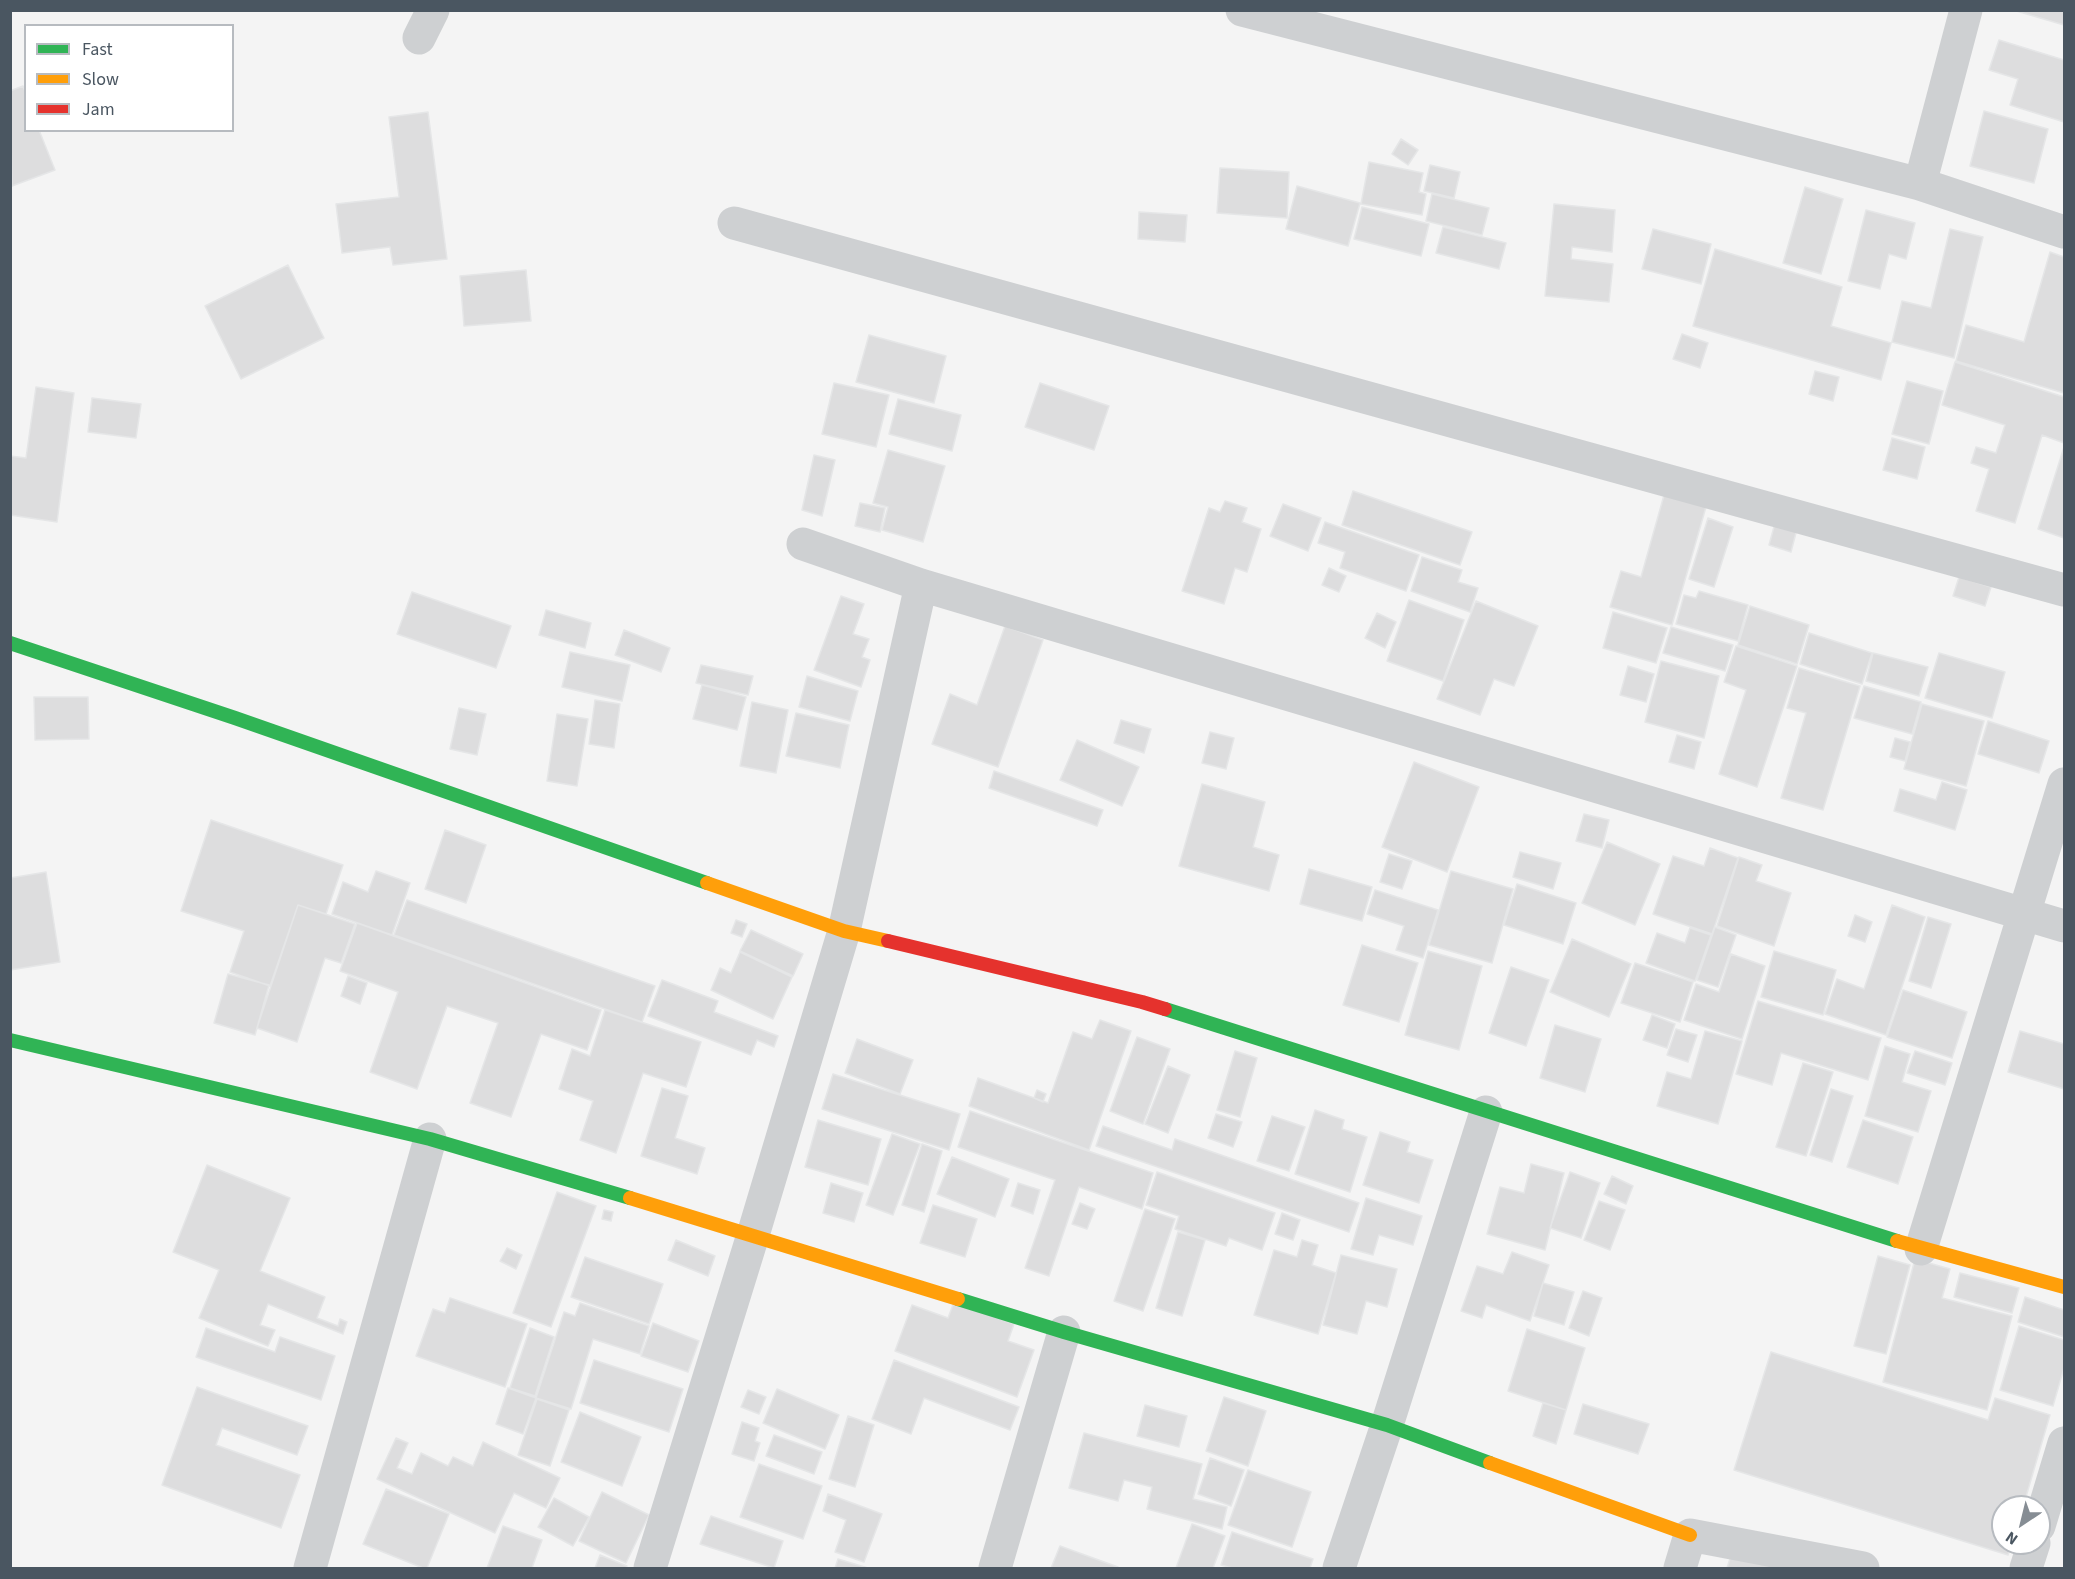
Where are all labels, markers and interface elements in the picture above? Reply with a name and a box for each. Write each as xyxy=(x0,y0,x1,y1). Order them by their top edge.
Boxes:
legend xyxy=(24,24,234,132)
text: Fast xyxy=(82,37,113,62)
text: Slow xyxy=(82,67,119,92)
text: Jam xyxy=(82,97,115,122)
north arrow xyxy=(1991,1495,2051,1555)
text: N xyxy=(2001,1526,2022,1550)

